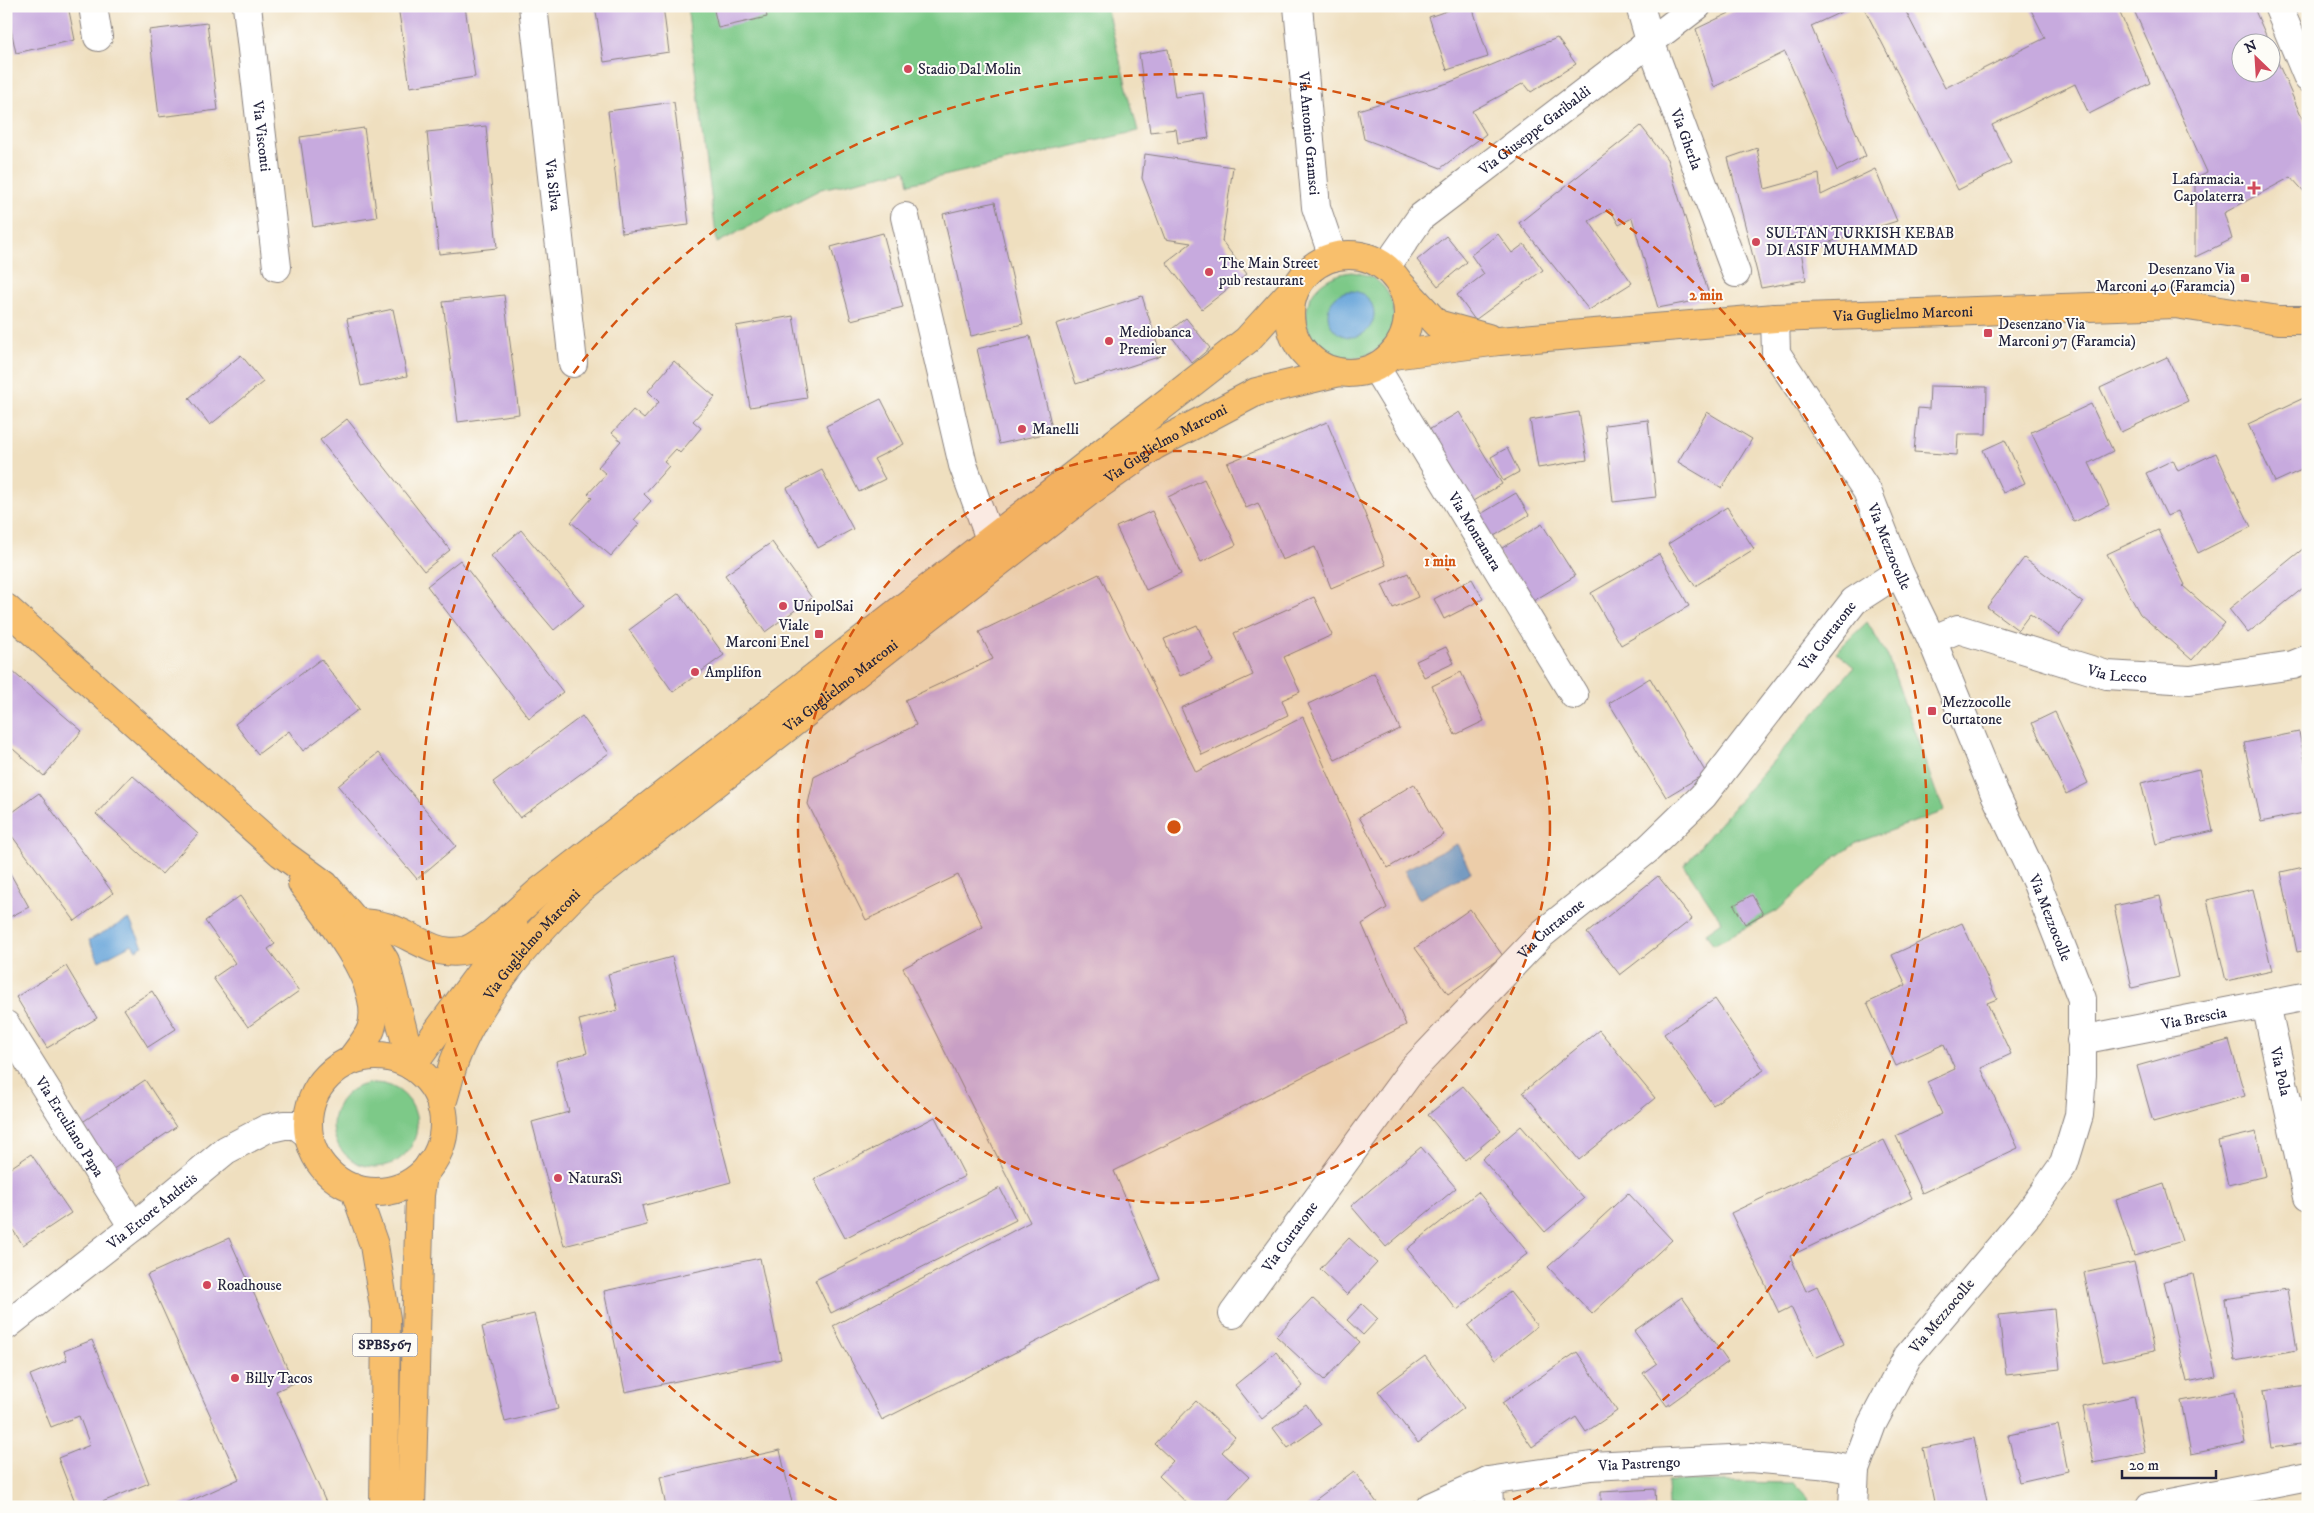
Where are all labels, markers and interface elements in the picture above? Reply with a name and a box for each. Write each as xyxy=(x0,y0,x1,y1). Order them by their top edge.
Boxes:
north arrow xyxy=(2232,32,2282,82)
text: N xyxy=(2242,36,2260,58)
place label: Stadio Dal Molin xyxy=(918,60,1021,79)
marker: Stadio Dal Molin xyxy=(902,63,914,75)
street label: Via Antonio Gramsci xyxy=(1294,70,1324,196)
street label: Via Giuseppe Garibaldi xyxy=(1474,81,1594,180)
street label: Via Visconti xyxy=(248,99,275,173)
street label: Via Gherla xyxy=(1666,105,1707,173)
street label: Via Silva xyxy=(541,157,565,212)
place label: Lafarmacia. Capolaterra xyxy=(2172,170,2245,206)
marker: Lafarmacia. Capolaterra xyxy=(2248,182,2260,194)
place label: SULTAN TURKISH KEBAB DI ASIF MUHAMMAD xyxy=(1766,224,1954,260)
marker: SULTAN TURKISH KEBAB DI ASIF MUHAMMAD xyxy=(1750,236,1762,248)
place label: The Main Street pub restaurant xyxy=(1218,254,1318,290)
place label: Desenzano Via Marconi 40 (Faramcia) xyxy=(2096,260,2236,296)
marker: The Main Street pub restaurant xyxy=(1203,266,1215,278)
marker: Desenzano Via Marconi 40 (Faramcia) xyxy=(2239,272,2251,284)
text: 2 min xyxy=(1689,286,1723,305)
street label: Via Guglielmo Marconi xyxy=(1832,302,1973,325)
place label: Desenzano Via Marconi 97 (Faramcia) xyxy=(1998,315,2136,351)
place label: Mediobanca Premier xyxy=(1119,323,1192,359)
marker: Desenzano Via Marconi 97 (Faramcia) xyxy=(1982,327,1994,339)
marker: Mediobanca Premier xyxy=(1103,335,1115,347)
street label: Via Guglielmo Marconi xyxy=(1100,400,1230,488)
place label: Manelli xyxy=(1032,420,1079,439)
marker: Manelli xyxy=(1016,423,1028,435)
street label: Via Montanara xyxy=(1443,488,1506,575)
street label: Via Mezzocolle xyxy=(1863,499,1916,593)
text: 1 min xyxy=(1424,552,1456,571)
place label: UnipolSai xyxy=(793,597,853,616)
street label: Via Curtatone xyxy=(1794,597,1860,675)
marker: UnipolSai xyxy=(777,600,789,612)
place label: Viale Marconi Enel xyxy=(726,616,809,652)
marker: Viale Marconi Enel xyxy=(813,628,825,640)
street label: Via Guglielmo Marconi xyxy=(779,635,902,737)
street label: Via Lecco xyxy=(2084,660,2147,687)
place label: Amplifon xyxy=(705,663,762,682)
marker: Amplifon xyxy=(689,666,701,678)
place label: Mezzocolle Curtatone xyxy=(1942,693,2011,729)
marker: Mezzocolle Curtatone xyxy=(1926,705,1938,717)
centre of rings xyxy=(1165,818,1183,836)
street label: Via Mezzocolle xyxy=(2024,870,2076,964)
street label: Via Guglielmo Marconi xyxy=(479,885,584,1004)
street label: Via Curtatone xyxy=(1513,894,1588,964)
street label: Via Brescia xyxy=(2159,1002,2229,1034)
street label: Via Pola xyxy=(2266,1044,2295,1098)
street label: Via Erculiano Papa xyxy=(31,1072,109,1181)
street label: Via Ettore Andreis xyxy=(102,1168,201,1254)
place label: NaturaSì xyxy=(568,1169,622,1188)
marker: NaturaSì xyxy=(552,1172,564,1184)
street label: Via Curtatone xyxy=(1257,1197,1322,1276)
street label: Via Mezzocolle xyxy=(1905,1275,1979,1358)
place label: Roadhouse xyxy=(217,1276,282,1295)
marker: Roadhouse xyxy=(201,1279,213,1291)
road number: SPBS567 xyxy=(352,1334,418,1356)
place label: Billy Tacos xyxy=(245,1369,313,1388)
marker: Billy Tacos xyxy=(229,1372,241,1384)
scale bar xyxy=(2122,1448,2215,1480)
street label: Via Pastrengo xyxy=(1597,1452,1681,1475)
text: 20 m xyxy=(2129,1456,2159,1475)

